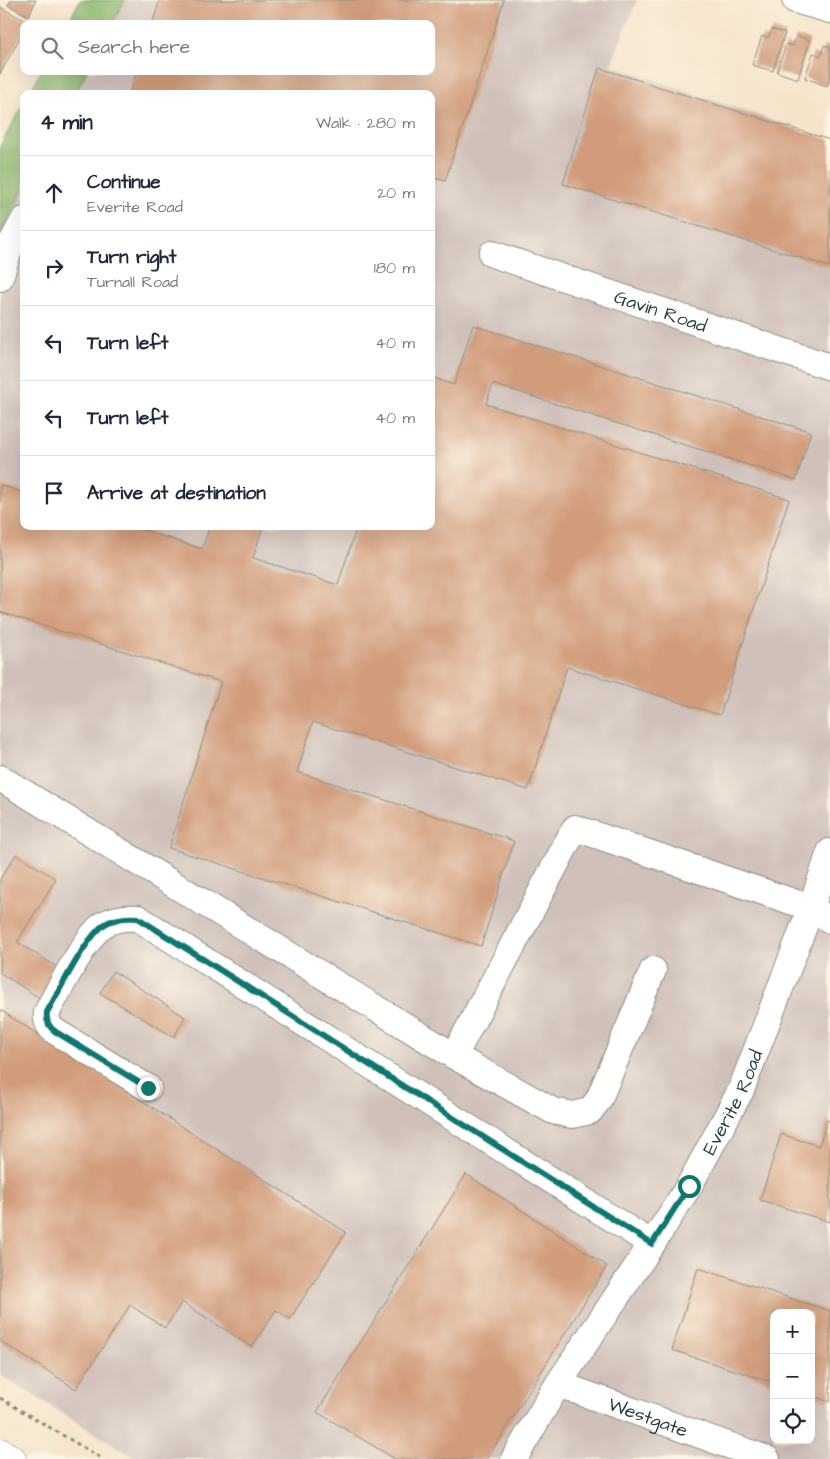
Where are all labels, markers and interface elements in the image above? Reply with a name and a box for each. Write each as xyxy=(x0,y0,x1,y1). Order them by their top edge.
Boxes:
search box xyxy=(20,20,435,75)
icon: search xyxy=(38,34,66,62)
text: Search here xyxy=(78,34,190,61)
text: 4 min xyxy=(40,108,93,137)
text: Walk · 280 m xyxy=(316,112,415,134)
text: Continue xyxy=(87,169,161,196)
icon: ahead xyxy=(40,179,68,207)
text: 20 m xyxy=(377,182,415,204)
text: Everite Road xyxy=(87,196,183,218)
text: Turn right xyxy=(87,244,176,271)
icon: right xyxy=(40,254,68,282)
text: 180 m xyxy=(374,257,415,279)
text: Turnall Road xyxy=(87,271,178,293)
street label: Gavin Road xyxy=(610,284,711,340)
icon: left xyxy=(40,329,68,357)
text: Turn left xyxy=(87,330,168,357)
text: 40 m xyxy=(375,332,415,354)
icon: left xyxy=(40,404,68,432)
text: Turn left xyxy=(87,405,168,432)
text: 40 m xyxy=(375,407,415,429)
icon: arrive xyxy=(40,479,68,507)
text: Arrive at destination xyxy=(87,480,266,507)
street label: Everite Road xyxy=(696,1046,770,1160)
route end xyxy=(137,1077,160,1100)
route start xyxy=(678,1175,701,1198)
map controls xyxy=(770,1309,815,1444)
button: + xyxy=(770,1309,815,1354)
button: − xyxy=(770,1354,815,1399)
street label: Westgate xyxy=(604,1391,691,1445)
button: locate xyxy=(770,1399,815,1444)

